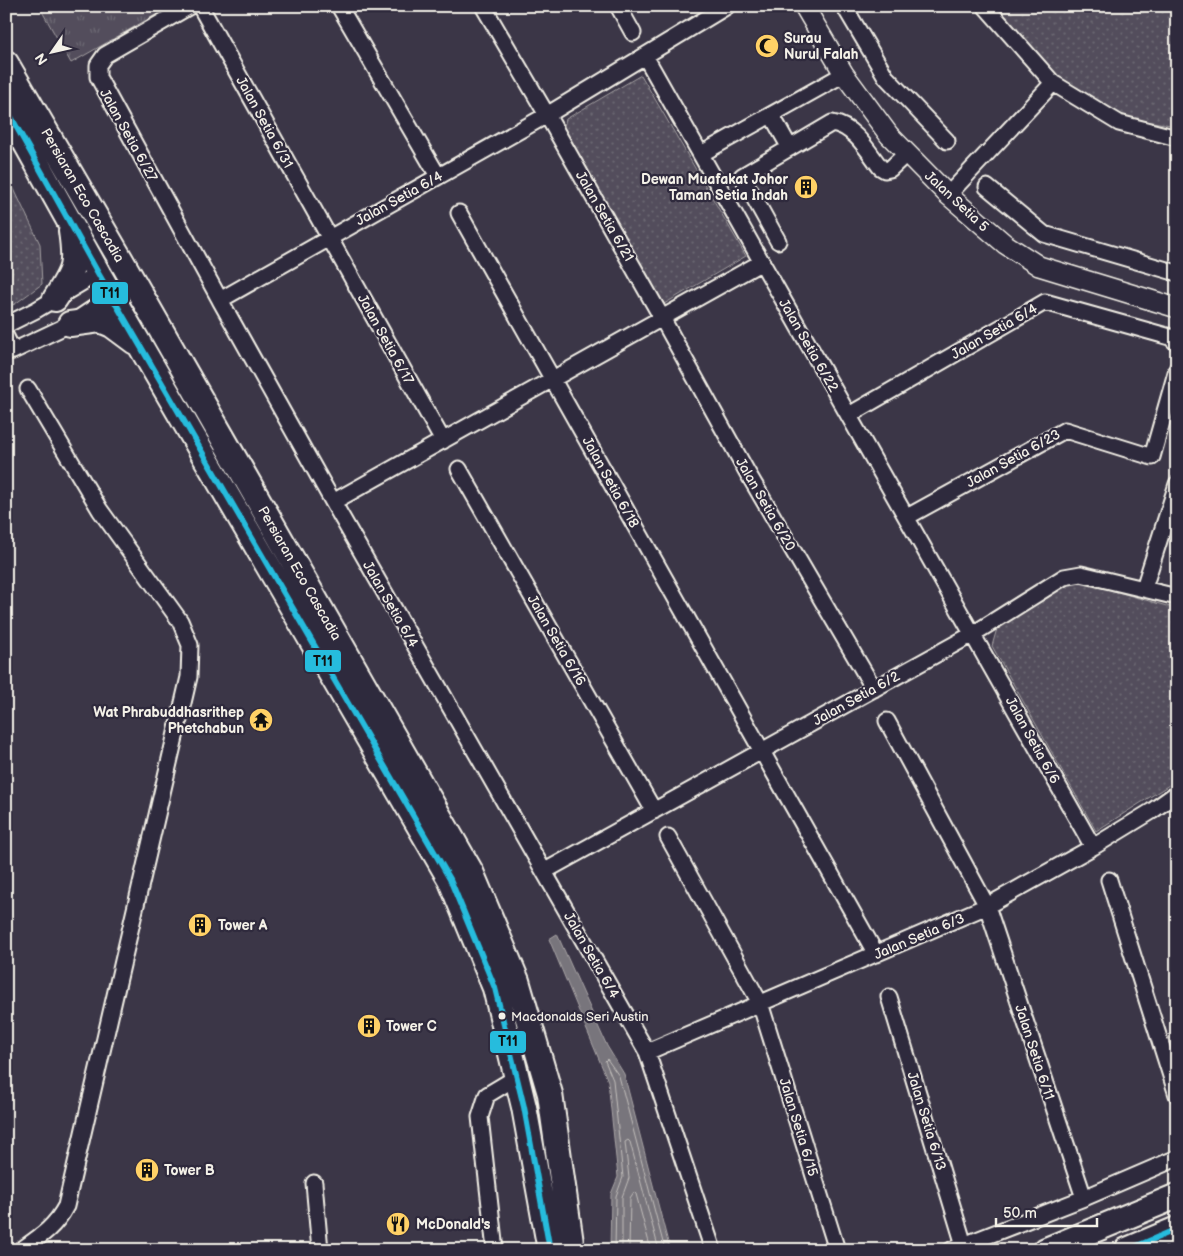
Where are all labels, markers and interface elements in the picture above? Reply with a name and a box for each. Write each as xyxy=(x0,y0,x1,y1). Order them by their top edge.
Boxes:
north arrow xyxy=(28,28,78,78)
place label: Surau Nurul Falah xyxy=(784,30,858,63)
mosque icon: Surau Nurul Falah xyxy=(754,33,780,59)
text: N xyxy=(32,50,52,68)
street label: Jalan Setia 6/31 xyxy=(232,73,297,171)
street label: Jalan Setia 6/27 xyxy=(96,86,161,185)
street label: Persiaran Eco Cascadia xyxy=(37,125,128,265)
street label: Jalan Setia 6/4 xyxy=(353,167,446,229)
street label: Jalan Setia 5 xyxy=(921,167,992,235)
street label: Jalan Setia 6/21 xyxy=(572,168,637,265)
place label: Dewan Muafakat Johor Taman Setia Indah xyxy=(641,171,788,204)
building icon: Dewan Muafakat Johor Taman Setia Indah xyxy=(793,174,819,200)
line badge: T11 xyxy=(91,281,129,305)
text: T11 xyxy=(100,285,120,302)
street label: Jalan Setia 6/17 xyxy=(354,291,417,387)
street label: Jalan Setia 6/22 xyxy=(775,296,842,395)
street label: Jalan Setia 6/4 xyxy=(948,300,1041,363)
street label: Jalan Setia 6/23 xyxy=(963,426,1063,491)
street label: Jalan Setia 6/18 xyxy=(578,434,643,531)
street label: Jalan Setia 6/20 xyxy=(732,455,799,554)
street label: Persiaran Eco Cascadia xyxy=(254,503,345,643)
street label: Jalan Setia 6/4 xyxy=(359,558,422,651)
street label: Jalan Setia 6/16 xyxy=(524,592,590,689)
line badge: T11 xyxy=(304,649,342,673)
text: T11 xyxy=(313,653,333,670)
street label: Jalan Setia 6/2 xyxy=(810,667,903,729)
street label: Jalan Setia 6/6 xyxy=(1002,694,1064,787)
place label: Wat Phrabuddhasrithep Phetchabun xyxy=(93,704,244,737)
temple icon: Wat Phrabuddhasrithep Phetchabun xyxy=(248,707,274,733)
street label: Jalan Setia 6/4 xyxy=(560,909,623,1002)
street label: Jalan Setia 6/3 xyxy=(871,910,967,963)
building icon: Tower A xyxy=(187,912,213,938)
place label: Tower A xyxy=(218,917,268,934)
street label: Jalan Setia 6/11 xyxy=(1011,1002,1058,1102)
place label: Macdonalds Seri Austin xyxy=(511,1009,649,1025)
marker: Macdonalds Seri Austin xyxy=(497,1011,507,1021)
building icon: Tower C xyxy=(356,1013,382,1039)
place label: Tower C xyxy=(386,1018,437,1035)
line badge: T11 xyxy=(489,1030,527,1054)
text: T11 xyxy=(498,1033,518,1050)
street label: Jalan Setia 6/13 xyxy=(903,1070,950,1173)
street label: Jalan Setia 6/15 xyxy=(776,1076,822,1178)
building icon: Tower B xyxy=(134,1157,160,1183)
place label: Tower B xyxy=(164,1162,215,1179)
scale bar xyxy=(996,1196,1097,1228)
text: 50 m xyxy=(1003,1204,1037,1223)
restaurant icon: McDonald's xyxy=(385,1211,411,1237)
place label: McDonald's xyxy=(416,1216,491,1233)

